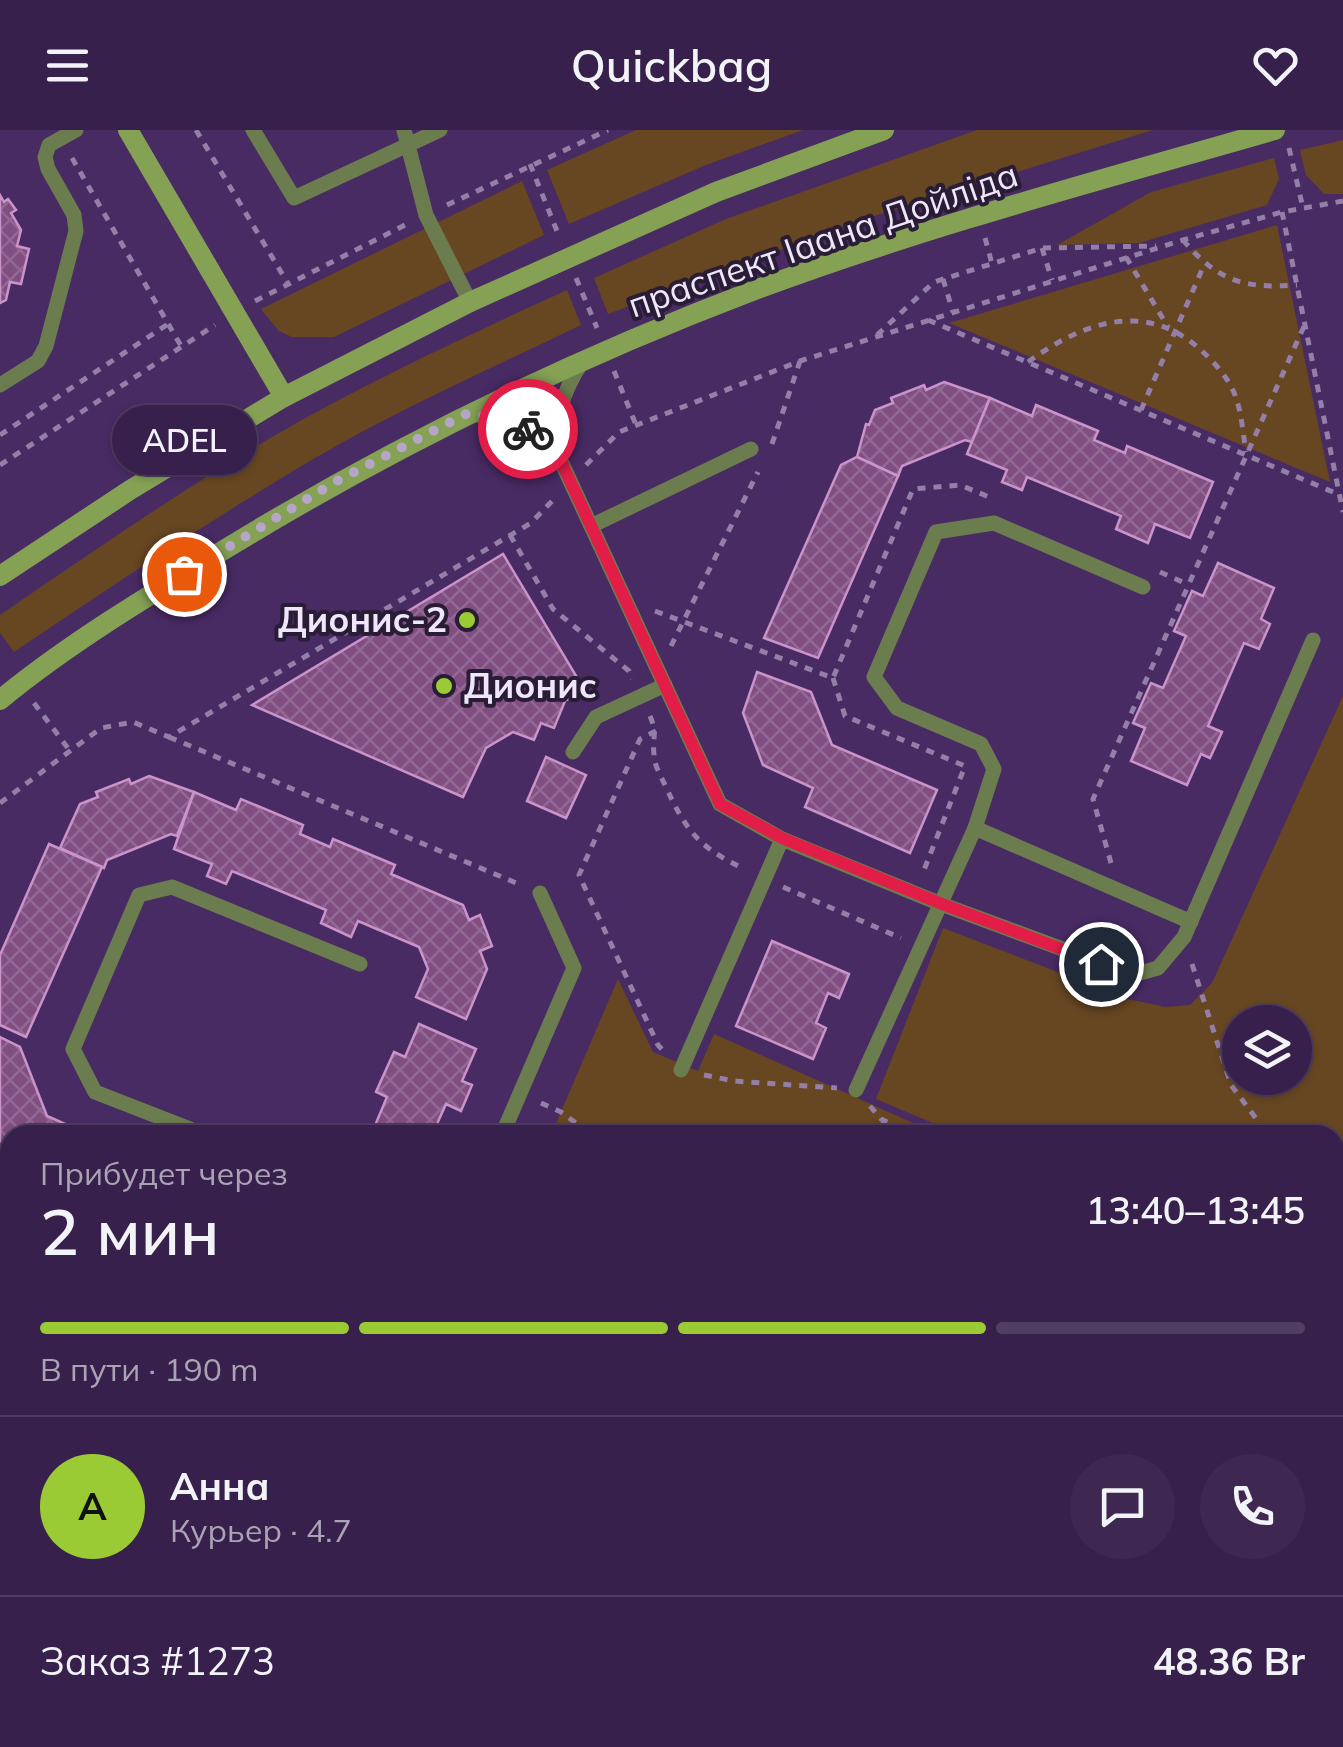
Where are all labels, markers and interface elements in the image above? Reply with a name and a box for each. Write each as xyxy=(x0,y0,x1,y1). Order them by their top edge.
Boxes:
text: Quickbag xyxy=(571,37,772,93)
icon: menu xyxy=(40,38,95,93)
icon: heart xyxy=(1248,38,1303,93)
street label: праспект Іаана Дойліда xyxy=(622,152,1023,327)
courier xyxy=(478,379,578,479)
icon: bike xyxy=(501,402,556,457)
callout: ADEL xyxy=(111,404,256,474)
text: ADEL xyxy=(142,420,227,460)
pin xyxy=(142,532,227,617)
icon: bag xyxy=(157,547,212,602)
place label: Дионис-2 xyxy=(278,597,447,641)
marker: Дионис-2 xyxy=(456,609,478,631)
place label: Дионис xyxy=(464,663,597,707)
marker: Дионис xyxy=(433,675,455,697)
pin xyxy=(1059,922,1144,1007)
icon: home xyxy=(1074,937,1129,992)
map controls xyxy=(1222,1005,1312,1095)
button: layers xyxy=(1222,1005,1312,1095)
text: Прибудет через xyxy=(40,1153,288,1193)
text: 13:40–13:45 xyxy=(1085,1186,1305,1234)
text: 2 мин xyxy=(40,1190,220,1271)
text: В пути · 190 m xyxy=(40,1349,258,1389)
button: chat xyxy=(1070,1454,1175,1559)
button: phone xyxy=(1200,1454,1305,1559)
text: Анна xyxy=(170,1462,270,1510)
text: А xyxy=(78,1482,107,1530)
text: Курьер · 4.7 xyxy=(170,1510,352,1550)
text: Заказ #1273 xyxy=(40,1637,275,1685)
text: 48.36 Br xyxy=(1153,1637,1305,1685)

